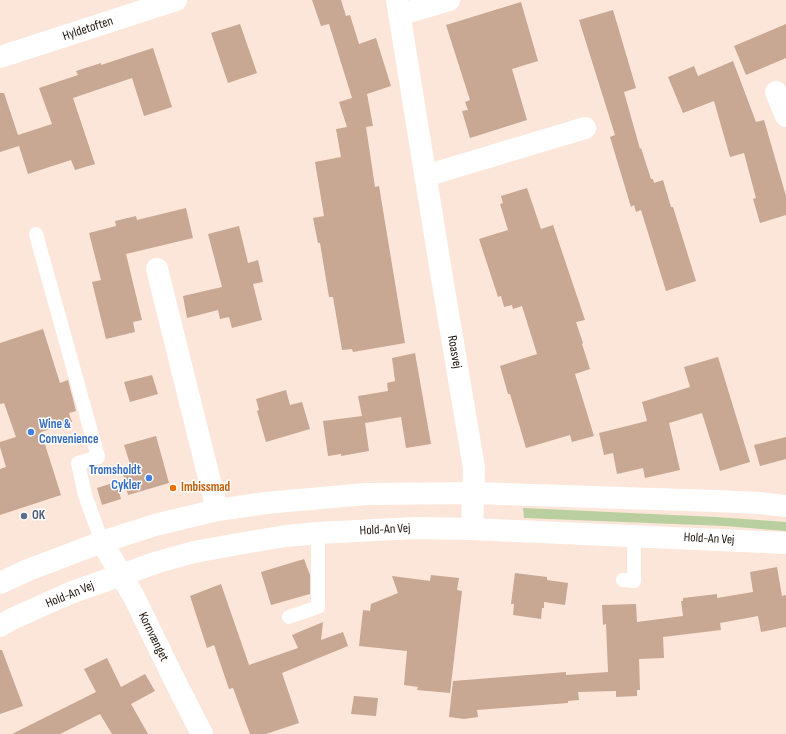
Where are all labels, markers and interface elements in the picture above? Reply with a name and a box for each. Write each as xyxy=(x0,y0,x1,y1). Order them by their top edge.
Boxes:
street label: Hyldetoften xyxy=(61,14,115,44)
street label: Roasvej xyxy=(443,334,465,370)
place label: Wine & Convenience xyxy=(39,417,99,448)
marker: Wine & Convenience xyxy=(26,427,36,437)
place label: Tromsholdt Cykler xyxy=(89,463,141,494)
marker: Tromsholdt Cykler xyxy=(144,473,154,483)
place label: Imbissmad xyxy=(181,480,230,496)
marker: Imbissmad xyxy=(168,483,178,493)
place label: OK xyxy=(32,508,45,524)
marker: OK xyxy=(19,511,29,521)
street label: Hold-An Vej xyxy=(359,521,411,539)
street label: Hold-An Vej xyxy=(683,530,735,548)
street label: Hold-An Vej xyxy=(44,578,96,612)
street label: Kornvænget xyxy=(134,610,172,664)

